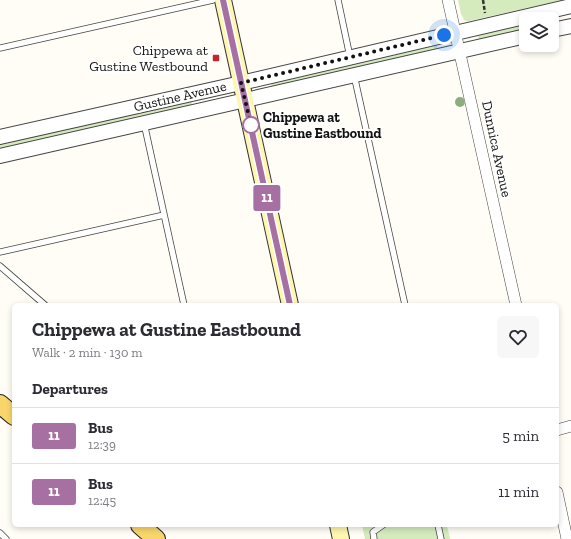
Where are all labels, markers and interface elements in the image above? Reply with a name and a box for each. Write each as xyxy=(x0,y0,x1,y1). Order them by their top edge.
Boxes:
map controls xyxy=(519,12,559,52)
button: layers xyxy=(519,12,559,52)
your location xyxy=(434,25,454,45)
place label: Chippewa at Gustine Westbound xyxy=(89,42,209,75)
marker: Chippewa at Gustine Westbound xyxy=(211,53,221,63)
street label: Gustine Avenue xyxy=(132,77,228,115)
street label: Dunnica Avenue xyxy=(478,99,515,199)
place label: Chippewa at Gustine Eastbound xyxy=(263,109,382,142)
marker: Chippewa at Gustine Eastbound xyxy=(242,116,260,134)
line badge: 11 xyxy=(249,185,285,211)
text: 11 xyxy=(261,189,273,206)
button: heart xyxy=(497,316,539,358)
text: Chippewa at Gustine Eastbound xyxy=(32,318,301,341)
text: Walk · 2 min · 130 m xyxy=(32,345,143,360)
text: Departures xyxy=(32,380,108,398)
text: Bus xyxy=(88,419,113,437)
text: 11 xyxy=(48,427,60,444)
text: 5 min xyxy=(502,427,539,445)
text: 12:39 xyxy=(88,437,116,452)
text: Bus xyxy=(88,475,113,493)
text: 11 xyxy=(48,483,60,500)
text: 11 min xyxy=(498,483,539,501)
text: 12:45 xyxy=(88,493,116,508)

